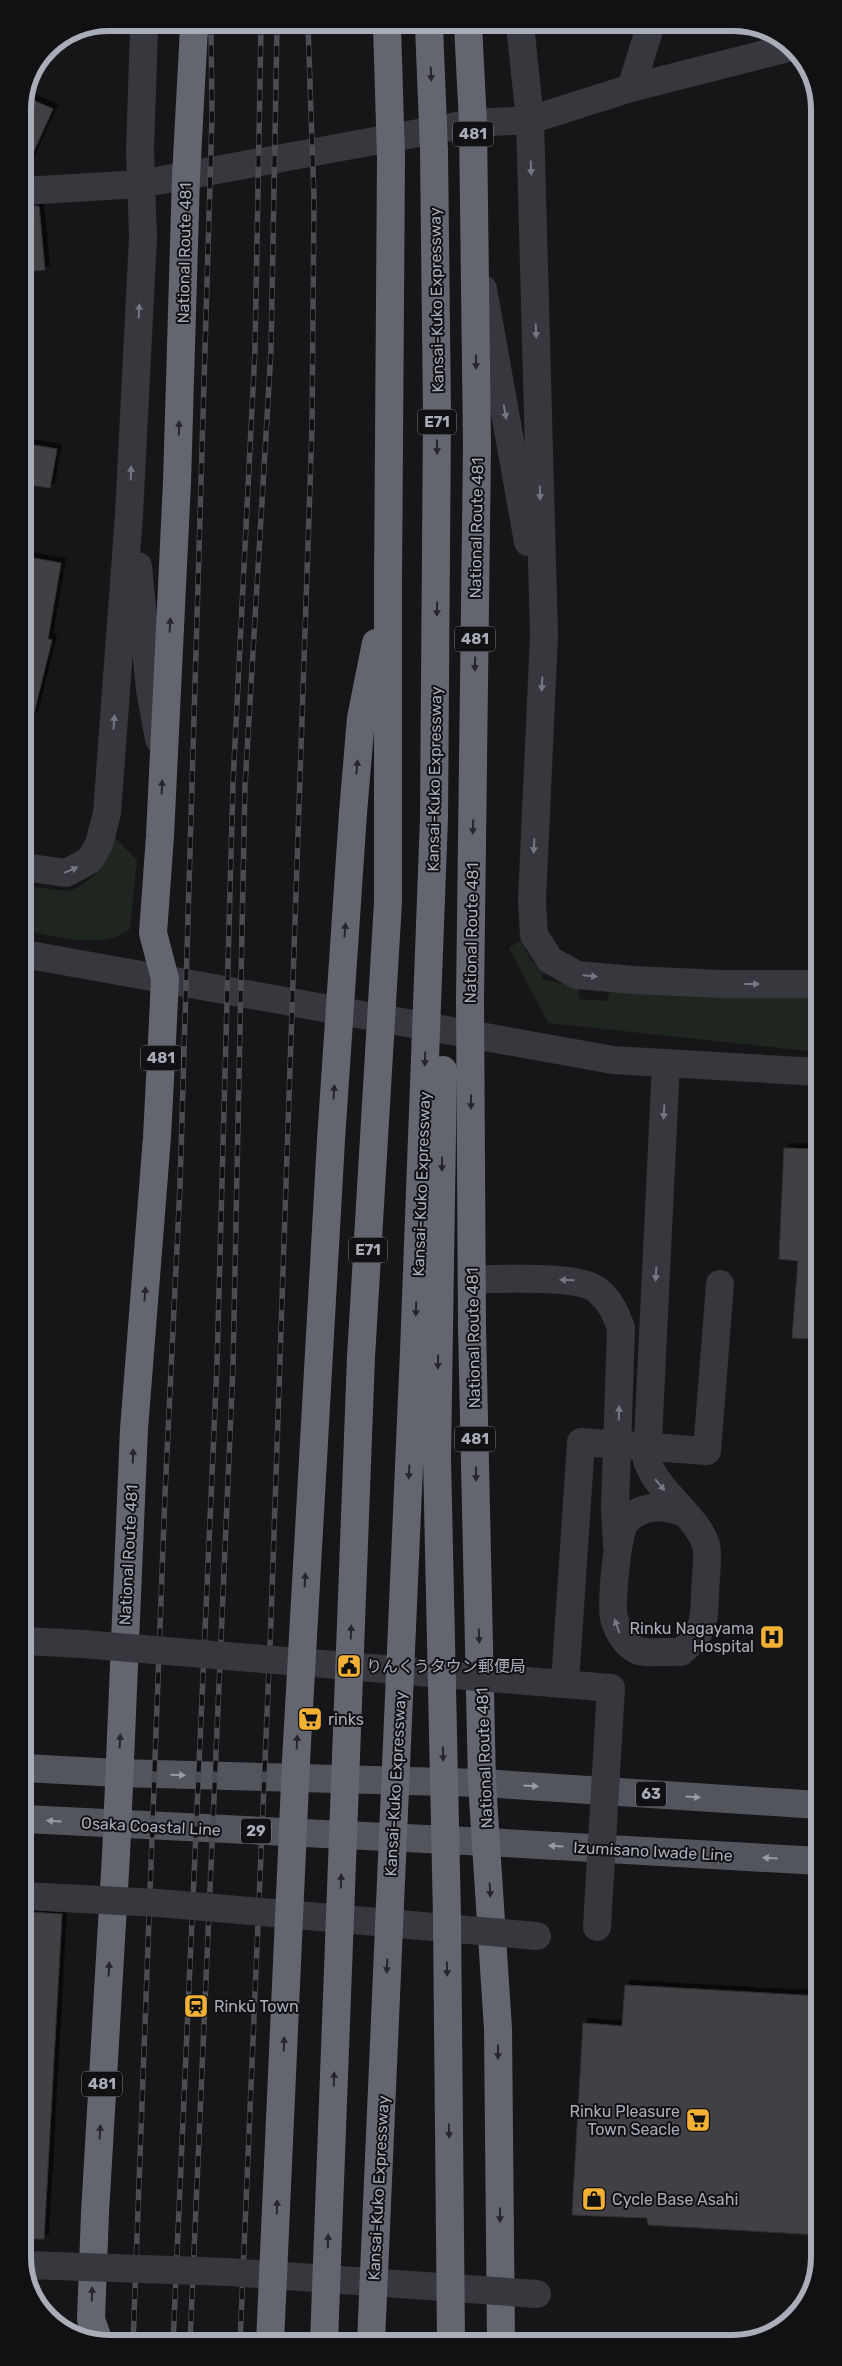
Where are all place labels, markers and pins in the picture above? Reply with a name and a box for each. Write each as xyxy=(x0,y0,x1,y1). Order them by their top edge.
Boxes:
place label: Rinku Nagayama Hospital xyxy=(630,1619,754,1656)
hospital icon: Rinku Nagayama Hospital xyxy=(759,1624,785,1650)
public building icon: りんくうタウン郵便局 xyxy=(336,1653,362,1679)
place label: りんくうタウン郵便局 xyxy=(366,1657,526,1676)
supermarket icon: rinks xyxy=(297,1706,323,1732)
place label: rinks xyxy=(328,1710,364,1729)
station icon: Rinkū Town xyxy=(183,1993,209,2019)
place label: Rinkū Town xyxy=(214,1997,299,2016)
place label: Rinku Pleasure Town Seacle xyxy=(570,2102,680,2139)
supermarket icon: Rinku Pleasure Town Seacle xyxy=(685,2107,711,2133)
shop icon: Cycle Base Asahi xyxy=(581,2186,607,2212)
place label: Cycle Base Asahi xyxy=(612,2190,738,2209)

